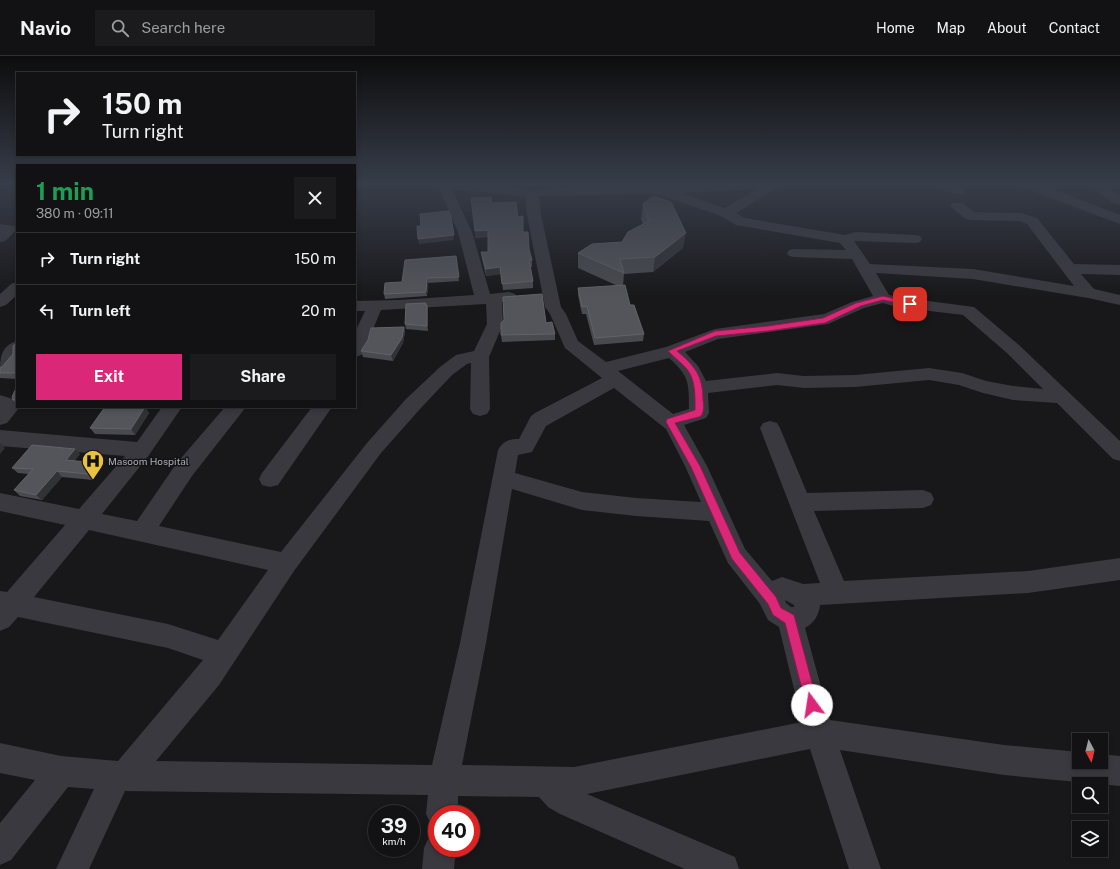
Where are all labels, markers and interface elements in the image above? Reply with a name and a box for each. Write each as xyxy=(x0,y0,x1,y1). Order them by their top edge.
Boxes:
search box xyxy=(95,10,375,46)
text: Navio xyxy=(20,17,71,39)
icon: search xyxy=(109,17,131,39)
text: Search here xyxy=(141,19,225,36)
text: Home xyxy=(876,20,915,36)
text: Map xyxy=(937,20,965,36)
text: About xyxy=(987,20,1027,36)
text: Contact xyxy=(1049,20,1100,36)
text: 150 m xyxy=(102,87,182,120)
icon: right xyxy=(36,88,88,140)
text: Turn right xyxy=(102,121,184,142)
text: 1 min xyxy=(36,177,94,205)
button: close xyxy=(294,177,336,219)
text: 380 m · 09:11 xyxy=(36,206,114,221)
icon: right xyxy=(36,248,58,270)
text: Turn right xyxy=(70,250,140,267)
text: 150 m xyxy=(294,250,336,267)
pin xyxy=(893,287,927,321)
icon: arrive xyxy=(899,293,921,315)
icon: left xyxy=(36,300,58,322)
text: Turn left xyxy=(70,302,131,319)
text: 20 m xyxy=(301,302,336,319)
button: Exit xyxy=(36,354,182,400)
button: Share xyxy=(190,354,336,400)
hospital icon: Masoom Hospital xyxy=(80,448,106,481)
place label: Masoom Hospital xyxy=(108,455,189,467)
position arrow xyxy=(791,684,833,726)
north arrow xyxy=(1072,733,1108,769)
map controls xyxy=(1072,733,1108,857)
button: search xyxy=(1072,777,1108,813)
speed limit sign: 40 xyxy=(428,805,480,857)
text: 39 xyxy=(381,814,407,838)
button: layers xyxy=(1072,821,1108,857)
text: km/h xyxy=(382,835,406,847)

